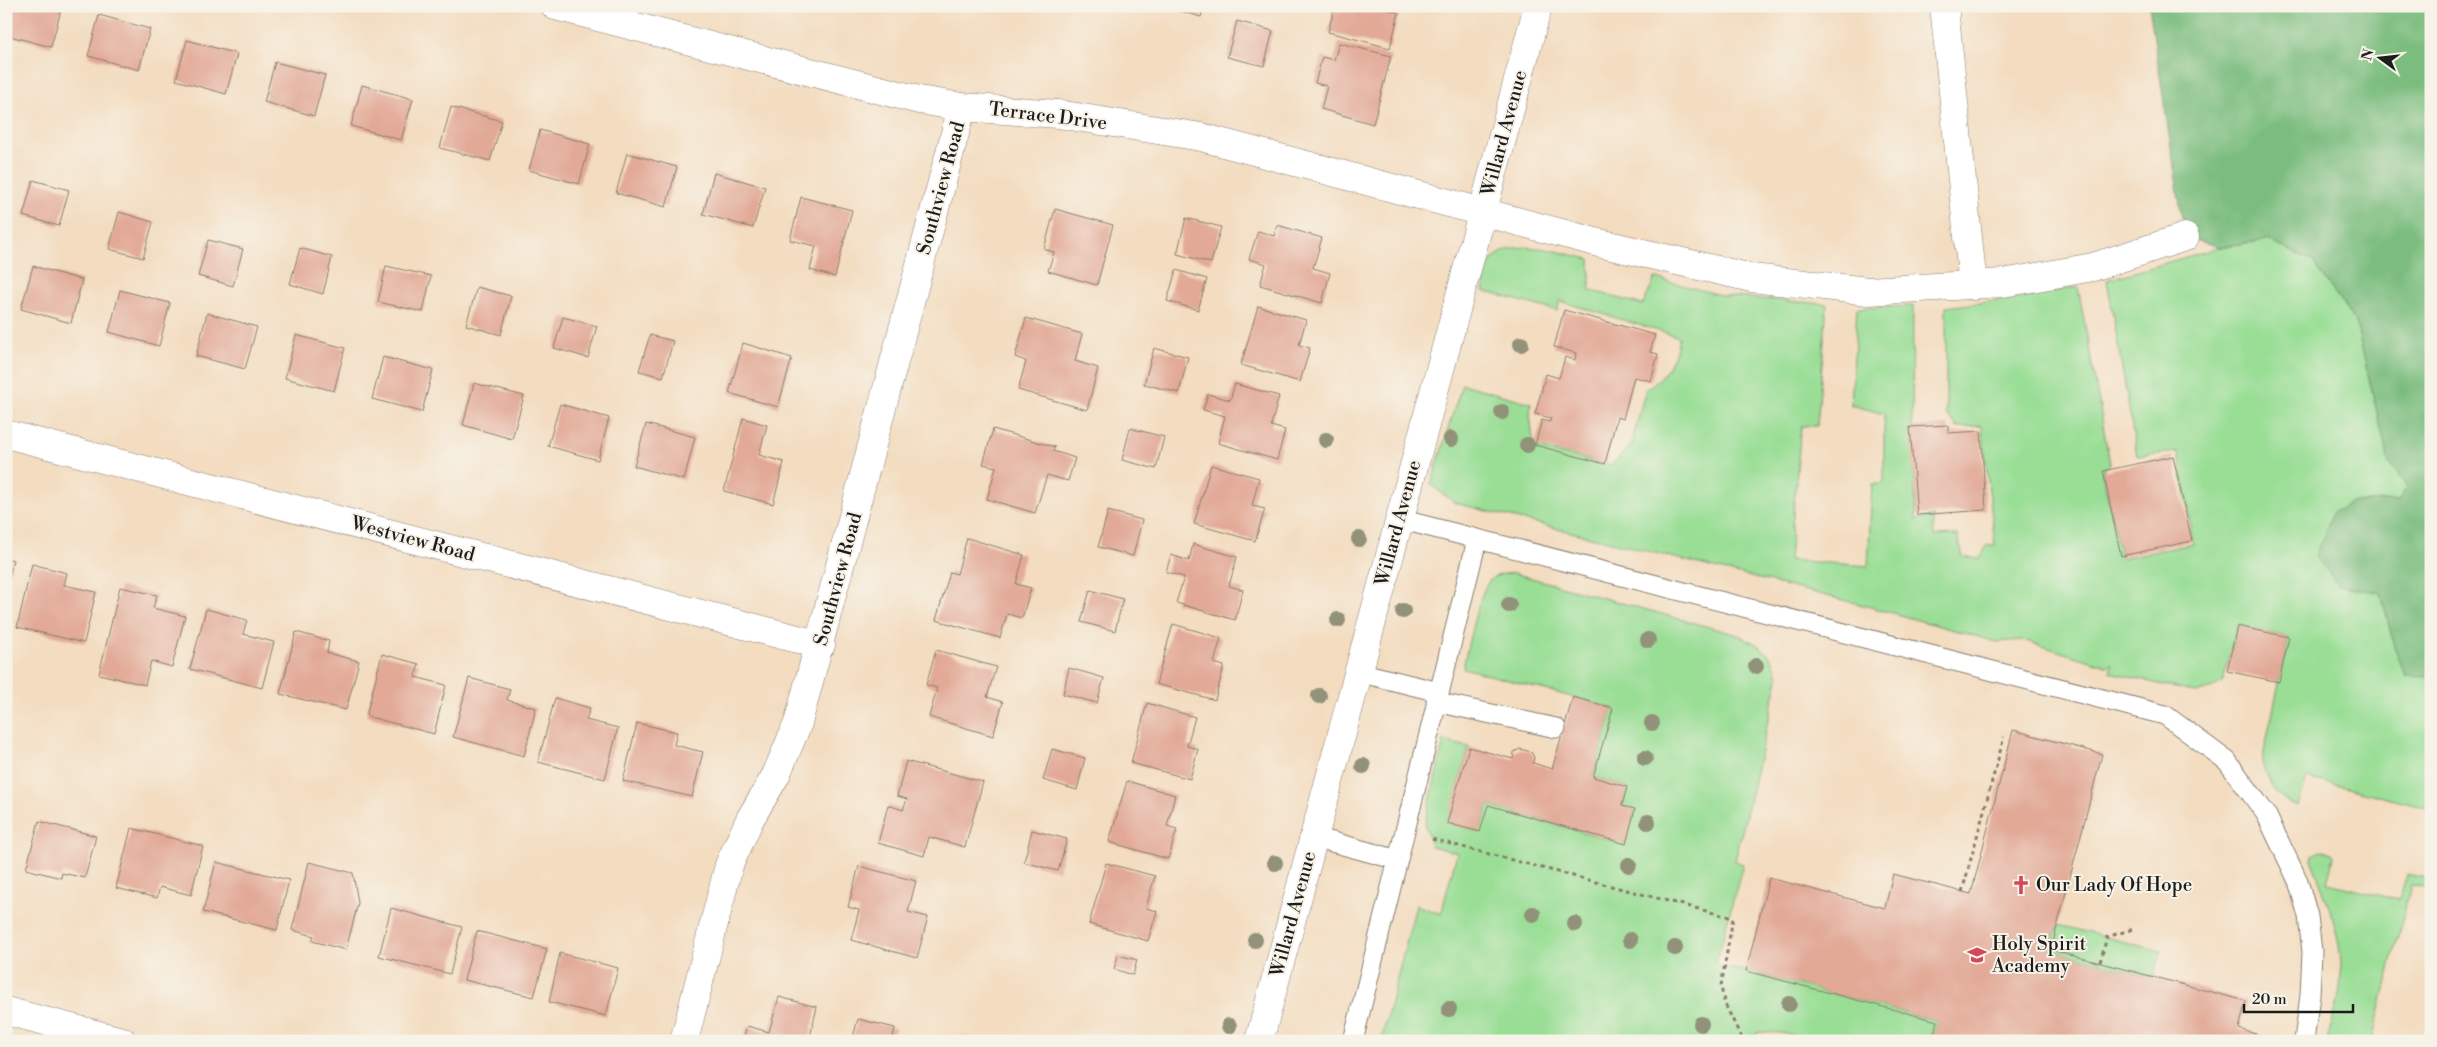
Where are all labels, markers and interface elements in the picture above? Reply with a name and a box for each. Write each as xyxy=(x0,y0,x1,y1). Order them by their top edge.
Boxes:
north arrow xyxy=(2354,32,2404,82)
text: N xyxy=(2358,47,2379,63)
street label: Willard Avenue xyxy=(1475,68,1532,199)
street label: Terrace Drive xyxy=(987,97,1109,135)
street label: Southview Road xyxy=(912,119,970,257)
street label: Willard Avenue xyxy=(1369,458,1426,589)
street label: Southview Road xyxy=(809,510,867,648)
street label: Westview Road xyxy=(348,511,478,567)
street label: Willard Avenue xyxy=(1264,849,1321,980)
place label: Our Lady Of Hope xyxy=(2036,873,2192,897)
church icon: Our Lady Of Hope xyxy=(2010,874,2032,896)
place label: Holy Spirit Academy xyxy=(1991,932,2087,978)
school or university icon: Holy Spirit Academy xyxy=(1966,944,1988,966)
scale bar xyxy=(2244,982,2353,1014)
text: 20 m xyxy=(2252,990,2287,1009)

